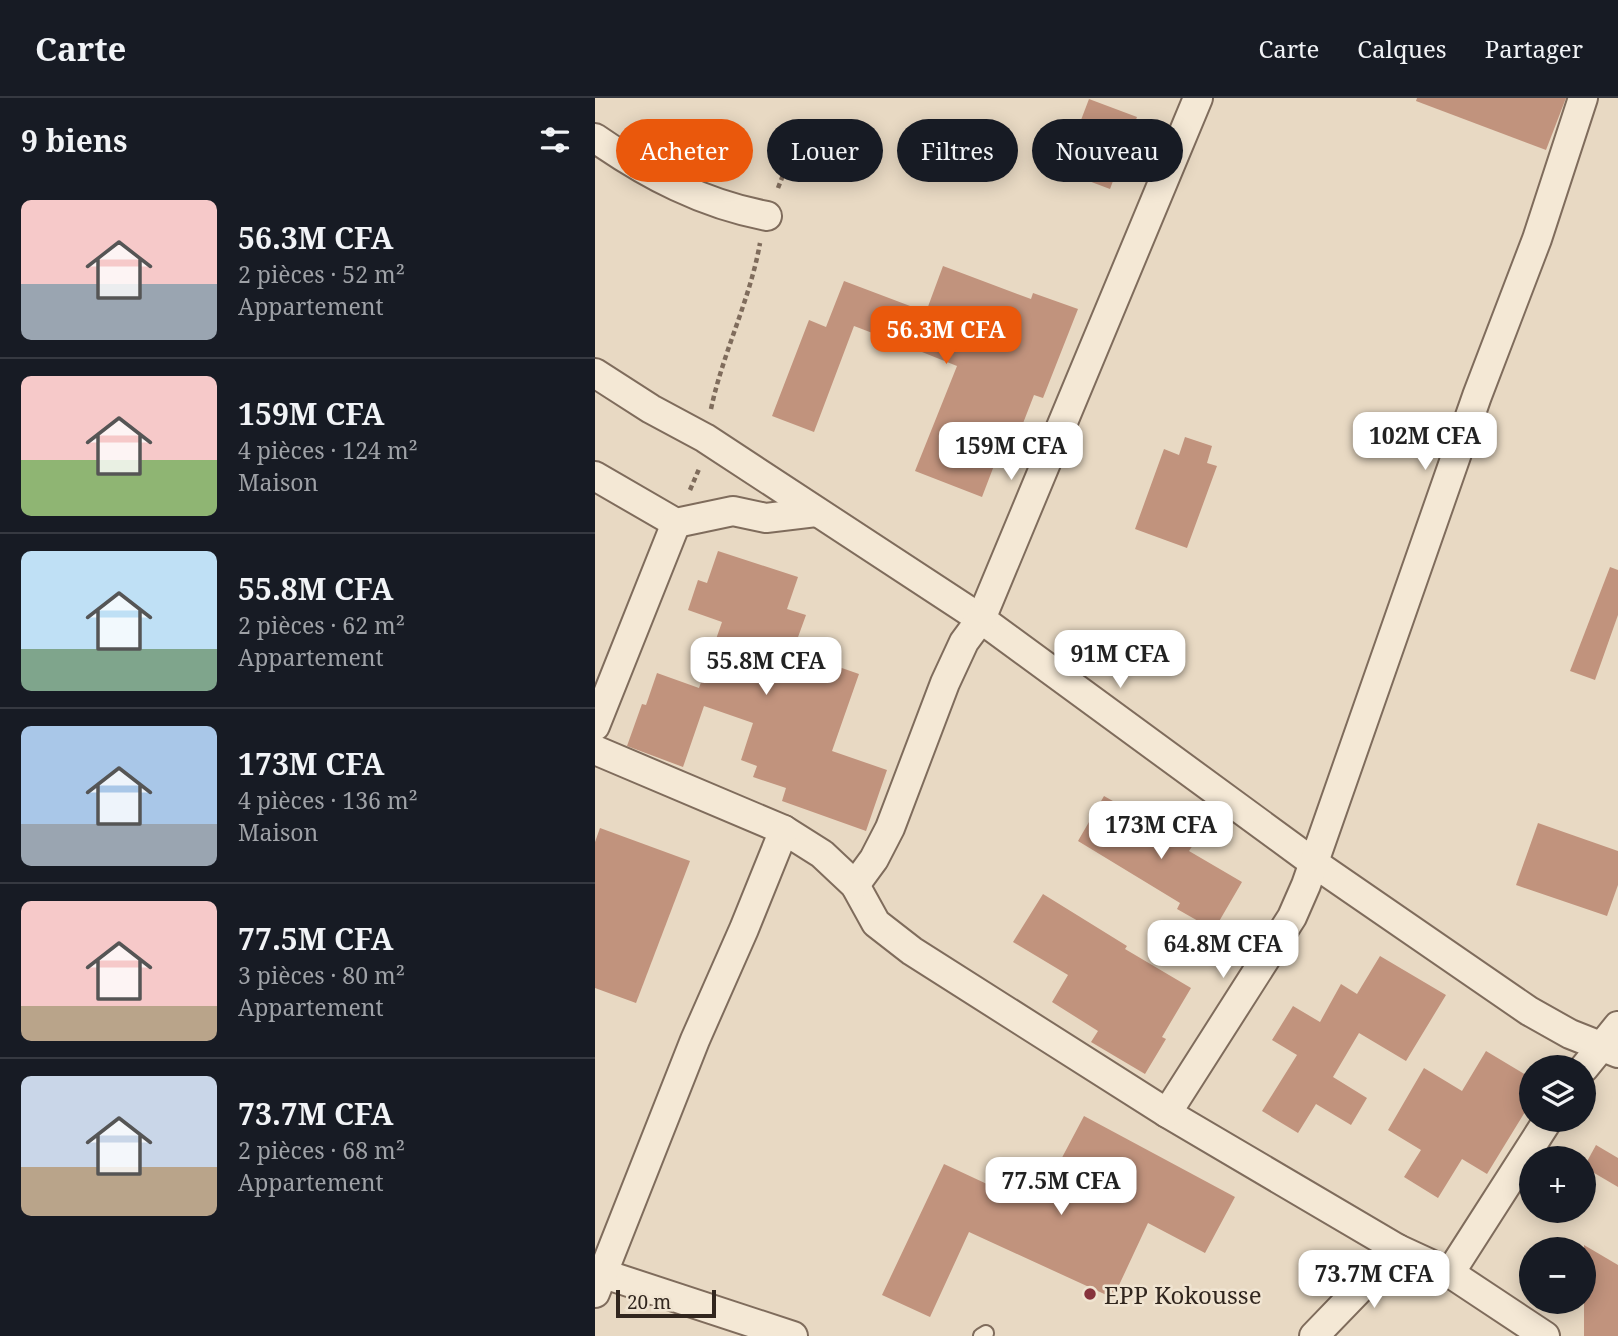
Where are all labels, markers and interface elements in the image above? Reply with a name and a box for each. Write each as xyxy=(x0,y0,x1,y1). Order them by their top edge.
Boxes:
text: Carte xyxy=(35,26,126,71)
text: Carte xyxy=(1259,32,1319,65)
text: Calques xyxy=(1357,32,1447,65)
text: Partager xyxy=(1485,32,1583,65)
chip: Acheter xyxy=(616,119,753,182)
chip: Louer xyxy=(767,119,883,182)
chip: Filtres xyxy=(897,119,1018,182)
chip: Nouveau xyxy=(1032,119,1183,182)
text: 9 biens xyxy=(21,120,127,161)
icon: filters xyxy=(536,121,574,159)
text: 56.3M CFA xyxy=(238,217,393,258)
icon: home xyxy=(77,228,161,312)
text: 2 pièces · 52 m² xyxy=(238,258,405,290)
text: Appartement xyxy=(238,290,384,322)
pin: 56.3M CFA xyxy=(866,306,1026,366)
text: 56.3M CFA xyxy=(886,313,1006,345)
text: 159M CFA xyxy=(238,393,384,434)
icon: home xyxy=(77,404,161,488)
pin: 102M CFA xyxy=(1353,412,1497,472)
text: 102M CFA xyxy=(1369,419,1481,451)
pin: 159M CFA xyxy=(939,422,1083,482)
text: 159M CFA xyxy=(955,429,1067,461)
text: 4 pièces · 124 m² xyxy=(238,434,418,466)
text: Maison xyxy=(238,466,318,498)
text: 55.8M CFA xyxy=(238,568,393,609)
icon: home xyxy=(77,579,161,663)
text: 2 pièces · 62 m² xyxy=(238,609,405,641)
pin: 91M CFA xyxy=(1055,630,1185,690)
text: 91M CFA xyxy=(1070,637,1170,669)
pin: 55.8M CFA xyxy=(686,638,846,697)
text: Appartement xyxy=(238,641,384,673)
text: 55.8M CFA xyxy=(706,644,826,676)
text: 173M CFA xyxy=(238,743,384,784)
icon: home xyxy=(77,754,161,838)
text: 4 pièces · 136 m² xyxy=(238,784,418,816)
pin: 173M CFA xyxy=(1089,802,1233,861)
text: 173M CFA xyxy=(1105,808,1217,840)
text: Maison xyxy=(238,816,318,848)
text: 77.5M CFA xyxy=(238,918,393,959)
pin: 64.8M CFA xyxy=(1143,920,1303,980)
text: 64.8M CFA xyxy=(1163,927,1283,959)
icon: home xyxy=(77,929,161,1013)
text: 3 pièces · 80 m² xyxy=(238,959,405,991)
text: Appartement xyxy=(238,991,384,1023)
map controls xyxy=(1519,1055,1596,1314)
button: layers xyxy=(1519,1055,1596,1132)
text: 73.7M CFA xyxy=(238,1093,393,1134)
icon: home xyxy=(77,1104,161,1188)
text: 2 pièces · 68 m² xyxy=(238,1134,405,1166)
button: + xyxy=(1519,1146,1596,1223)
pin: 77.5M CFA xyxy=(981,1158,1141,1217)
text: 77.5M CFA xyxy=(1001,1164,1121,1196)
text: Appartement xyxy=(238,1166,384,1198)
button: − xyxy=(1519,1237,1596,1314)
pin: 73.7M CFA xyxy=(1294,1250,1454,1310)
text: 73.7M CFA xyxy=(1314,1257,1434,1289)
place label: EPP Kokousse xyxy=(1104,1278,1262,1311)
marker: EPP Kokousse xyxy=(1082,1286,1098,1302)
scale bar xyxy=(616,1287,716,1319)
text: 20 m xyxy=(627,1289,671,1315)

